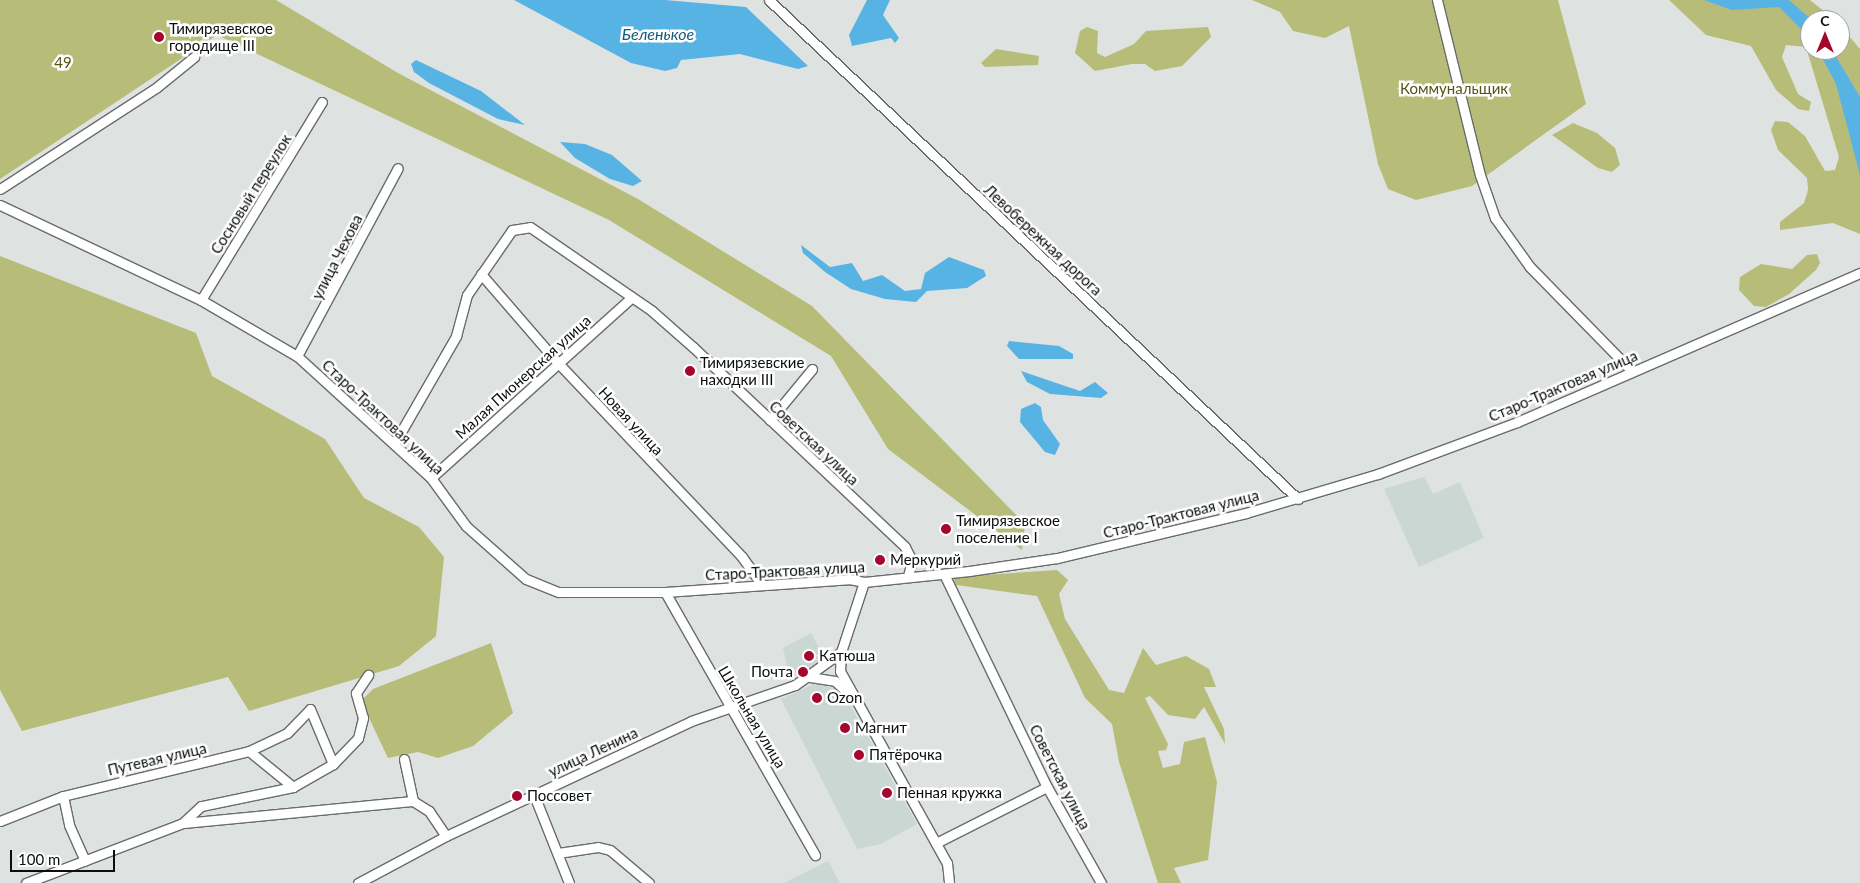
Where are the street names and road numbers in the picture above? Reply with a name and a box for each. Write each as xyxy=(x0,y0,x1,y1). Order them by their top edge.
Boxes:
street label: Сосновый переулок xyxy=(207,131,295,257)
street label: Левобережная дорога xyxy=(980,181,1106,299)
street label: улица Чехова xyxy=(308,212,366,302)
street label: Малая Пионерская улица xyxy=(452,311,594,443)
street label: Старо-Трактовая улица xyxy=(1486,346,1640,426)
street label: Старо-Трактовая улица xyxy=(318,356,448,478)
street label: Новая улица xyxy=(595,383,667,459)
street label: Советская улица xyxy=(766,397,862,489)
street label: Старо-Трактовая улица xyxy=(1101,486,1261,542)
street label: Старо-Трактовая улица xyxy=(705,558,865,584)
street label: Школьная улица xyxy=(714,663,790,771)
street label: Советская улица xyxy=(1026,721,1094,833)
street label: улица Ленина xyxy=(546,723,640,781)
street label: Путевая улица xyxy=(106,739,208,779)

